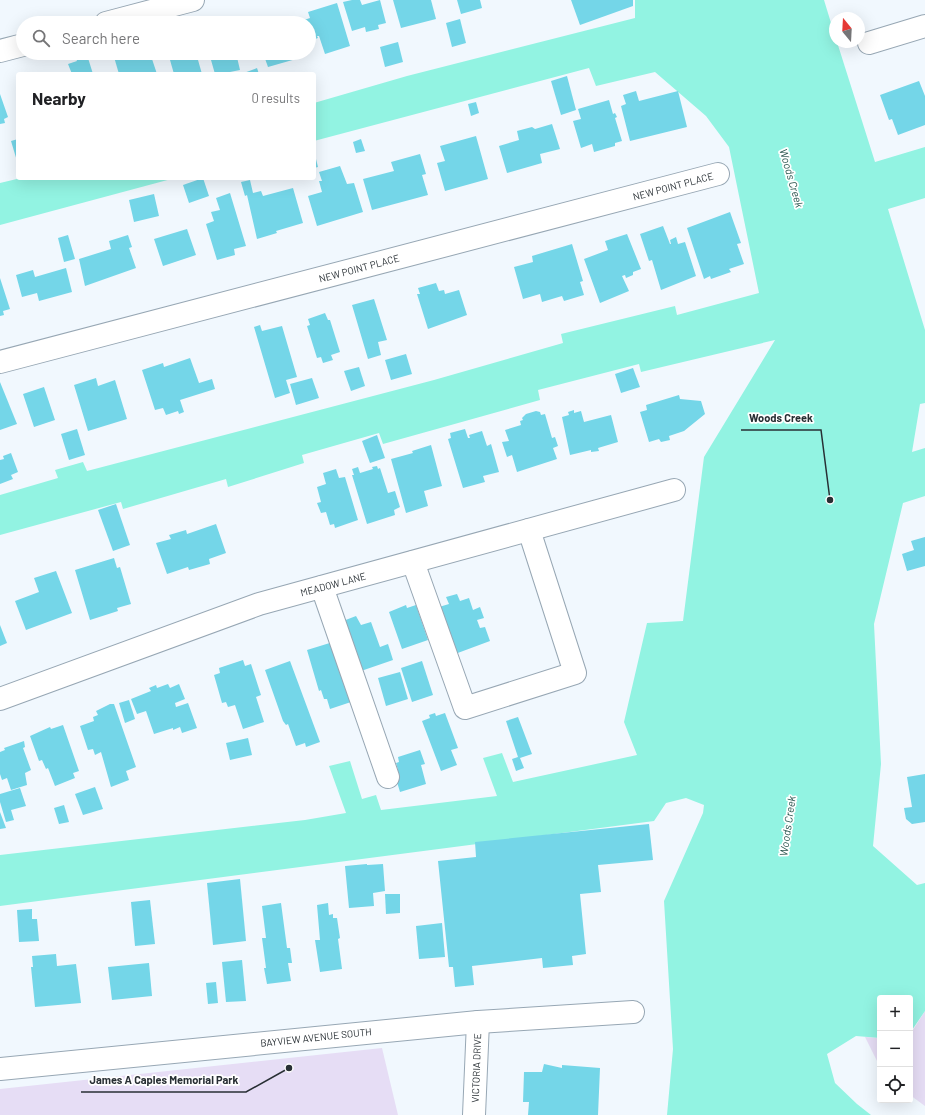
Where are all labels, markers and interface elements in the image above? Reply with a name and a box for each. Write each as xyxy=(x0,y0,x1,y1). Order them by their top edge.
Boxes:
north arrow xyxy=(829,12,865,48)
search box xyxy=(16,16,316,60)
icon: search xyxy=(30,27,52,49)
text: Search here xyxy=(62,29,140,47)
text: Nearby xyxy=(32,88,86,108)
text: 0 results xyxy=(251,90,300,106)
water label: Woods Creek xyxy=(777,147,807,210)
street label: NEW POINT PLACE xyxy=(631,169,715,203)
street label: NEW POINT PLACE xyxy=(317,251,401,285)
callout: Woods Creek xyxy=(741,407,821,430)
text: Woods Creek xyxy=(749,411,813,424)
street label: MEADOW LANE xyxy=(299,570,367,598)
water label: Woods Creek xyxy=(776,794,798,857)
map controls xyxy=(877,995,913,1103)
button: + xyxy=(877,995,913,1031)
street label: BAYVIEW AVENUE SOUTH xyxy=(260,1025,372,1049)
button: − xyxy=(877,1031,913,1067)
street label: VICTORIA DRIVE xyxy=(469,1033,483,1103)
button: locate xyxy=(877,1067,913,1103)
callout: James A Caples Memorial Park xyxy=(81,1069,246,1092)
text: James A Caples Memorial Park xyxy=(90,1073,239,1086)

